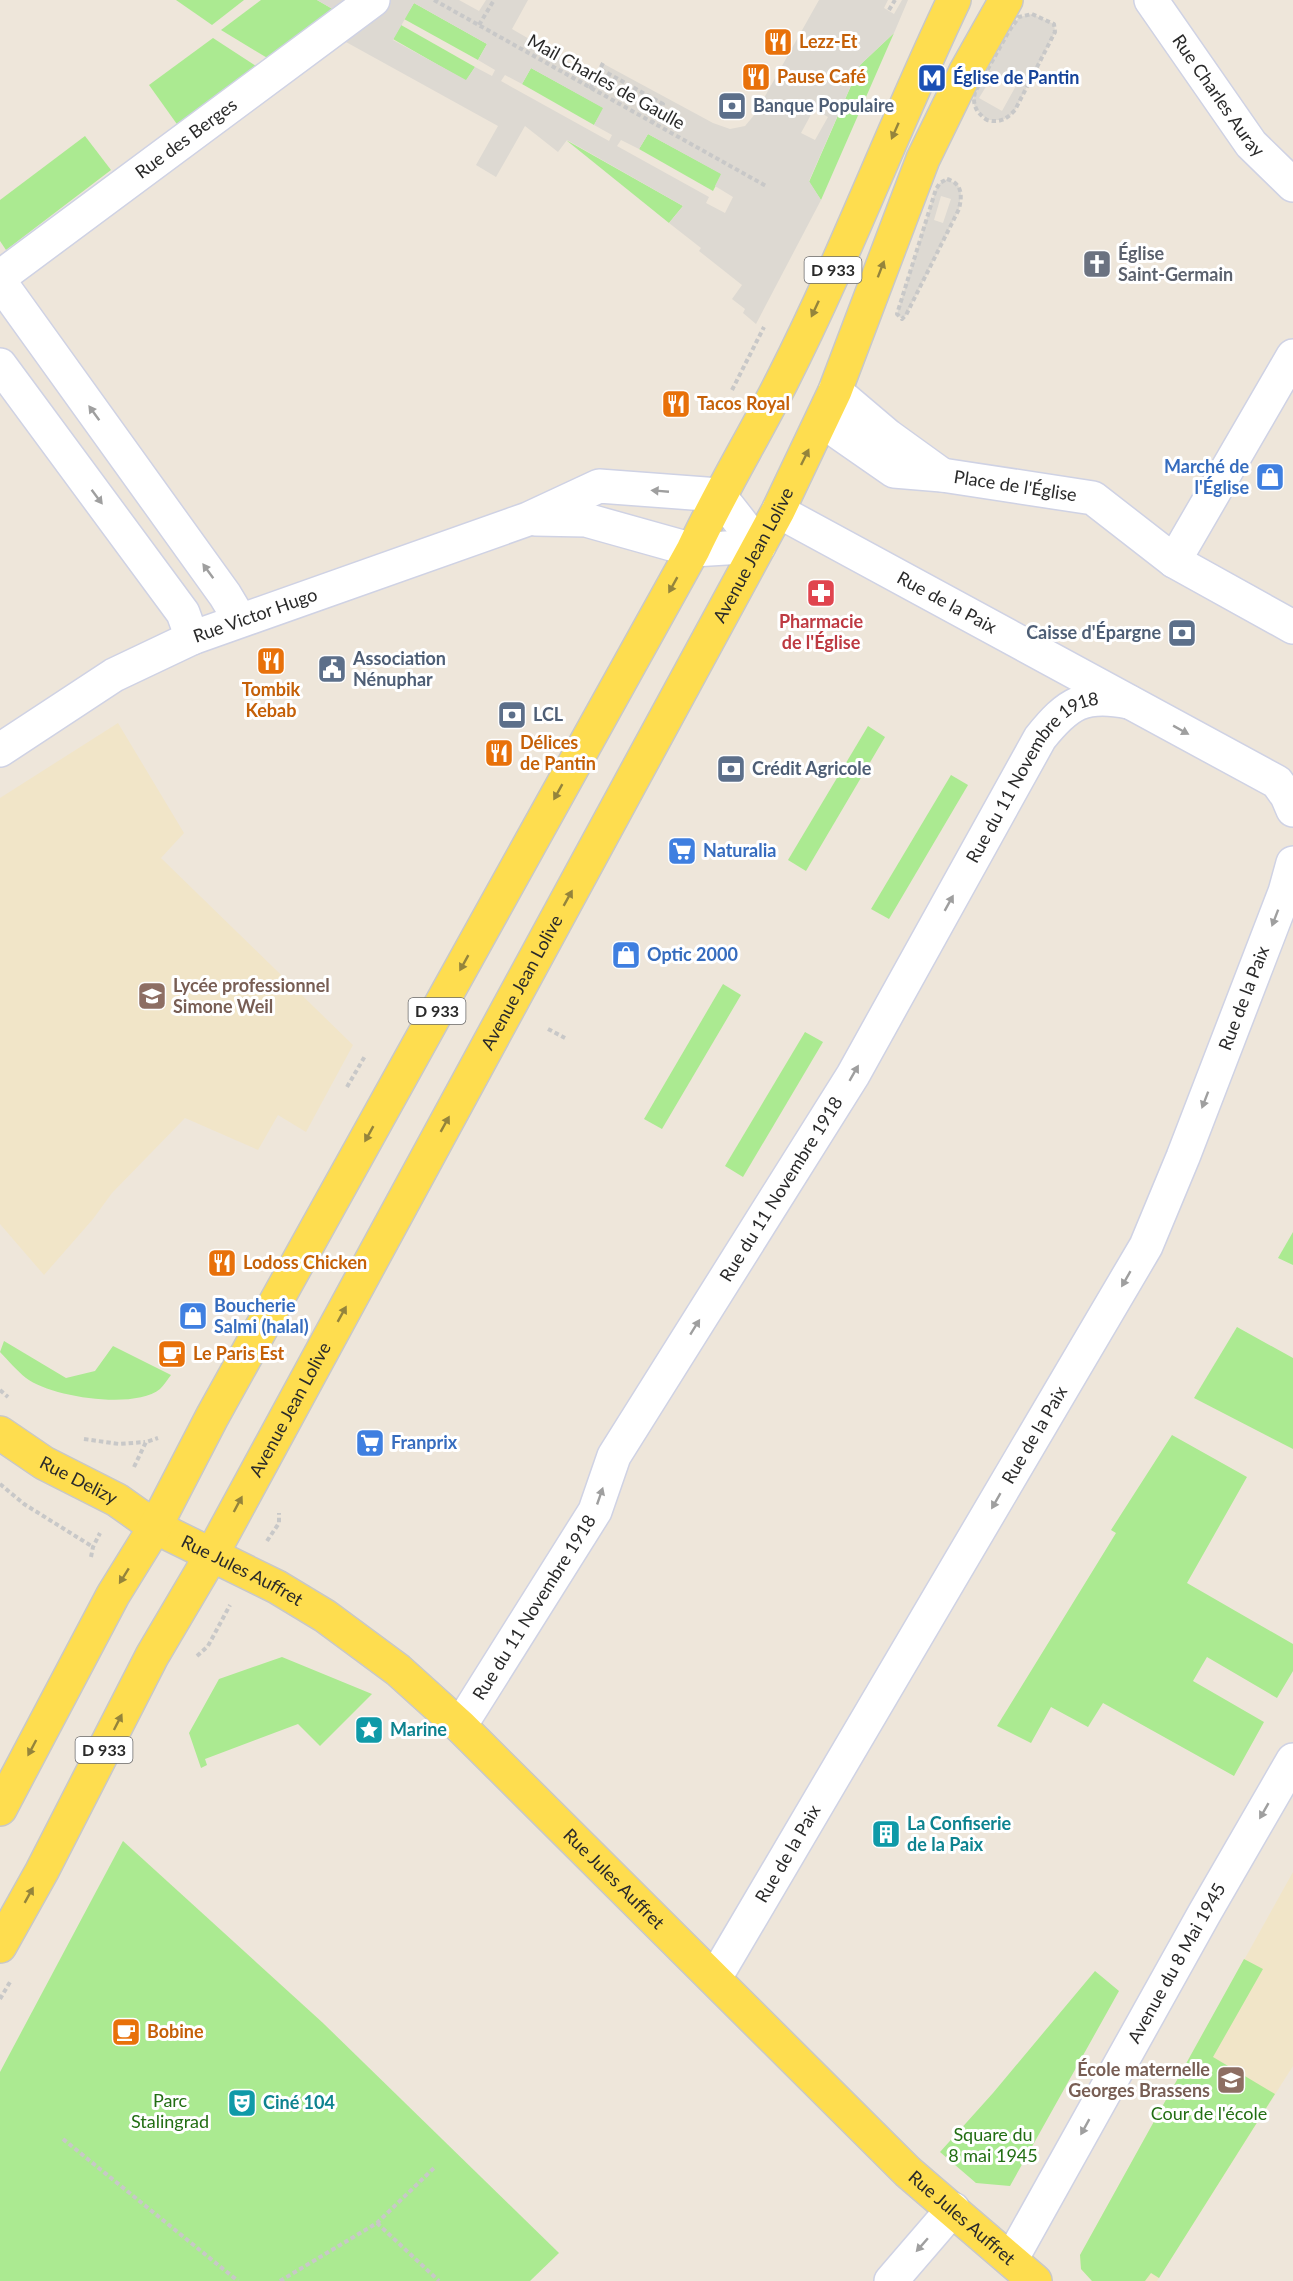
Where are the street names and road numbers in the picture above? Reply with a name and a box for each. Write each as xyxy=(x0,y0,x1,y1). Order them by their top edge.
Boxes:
street label: Mail Charles de Gaulle xyxy=(524,29,689,134)
street label: Rue Charles Auray xyxy=(1168,30,1270,161)
street label: Rue des Berges xyxy=(131,93,241,183)
road number: D 933 xyxy=(804,257,862,283)
street label: Place de l'Église xyxy=(952,465,1078,505)
street label: Avenue Jean Lolive xyxy=(708,484,798,626)
street label: Rue de la Paix xyxy=(894,566,1001,638)
street label: Rue Victor Hugo xyxy=(190,583,320,647)
street label: Rue du 11 Novembre 1918 xyxy=(961,687,1100,867)
street label: Avenue Jean Lolive xyxy=(476,911,567,1053)
street label: Rue de la Paix xyxy=(1213,943,1273,1053)
road number: D 933 xyxy=(408,998,466,1024)
street label: Rue du 11 Novembre 1918 xyxy=(714,1092,847,1285)
street label: Avenue Jean Lolive xyxy=(244,1338,335,1480)
street label: Rue de la Paix xyxy=(996,1382,1071,1488)
street label: Rue Delizy xyxy=(36,1451,122,1509)
street label: Rue du 11 Novembre 1918 xyxy=(467,1510,600,1704)
street label: Rue Jules Auffret xyxy=(178,1530,308,1610)
road number: D 933 xyxy=(76,1737,132,1763)
street label: Rue de la Paix xyxy=(750,1800,825,1906)
street label: Rue Jules Auffret xyxy=(559,1823,670,1934)
street label: Avenue du 8 Mai 1945 xyxy=(1122,1879,1230,2047)
street label: Rue Jules Auffret xyxy=(904,2165,1021,2270)

